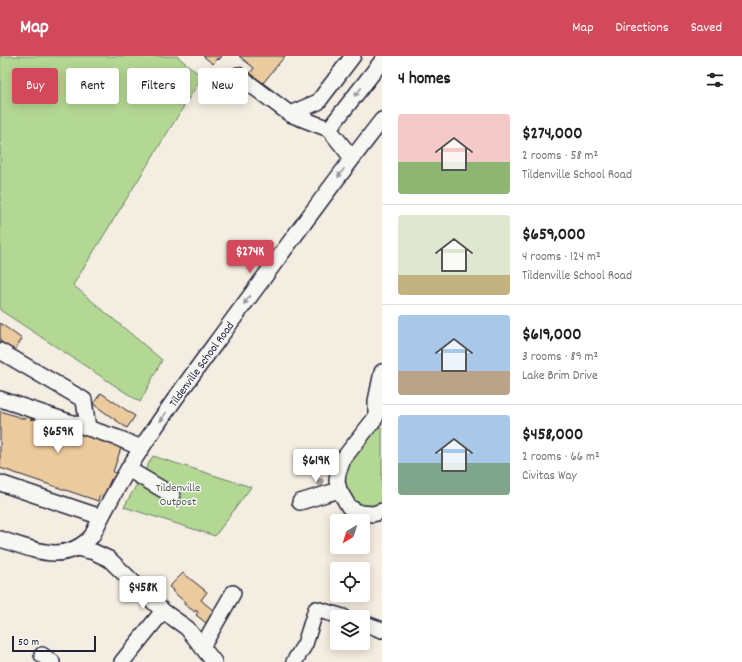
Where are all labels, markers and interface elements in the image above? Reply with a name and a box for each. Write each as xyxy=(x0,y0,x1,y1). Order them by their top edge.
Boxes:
text: Map xyxy=(20,15,49,42)
text: Map xyxy=(572,18,594,38)
text: Directions xyxy=(616,18,669,38)
text: Saved xyxy=(691,18,722,38)
chip: Buy xyxy=(12,68,58,104)
chip: Rent xyxy=(66,68,119,104)
chip: Filters xyxy=(127,68,190,104)
chip: New xyxy=(198,68,248,104)
text: 4 homes xyxy=(398,68,451,92)
icon: filters xyxy=(704,69,726,91)
one-way arrow xyxy=(354,87,362,98)
text: $274,000 xyxy=(522,123,583,147)
icon: home xyxy=(430,130,478,178)
text: 2 rooms · 58 m² xyxy=(522,147,598,166)
text: Tildenville School Road xyxy=(522,166,632,185)
one-way arrow xyxy=(337,168,345,178)
text: $659,000 xyxy=(522,224,586,248)
icon: home xyxy=(430,231,478,279)
pin: $274K xyxy=(222,240,278,274)
text: $274K xyxy=(236,243,264,262)
text: 4 rooms · 124 m² xyxy=(522,248,601,267)
text: Tildenville School Road xyxy=(522,267,632,286)
one-way arrow xyxy=(244,295,252,305)
street label: Tildenville School Road xyxy=(165,319,239,411)
text: $619,000 xyxy=(522,324,581,348)
icon: home xyxy=(430,331,478,379)
text: 3 rooms · 89 m² xyxy=(522,348,598,367)
text: Lake Brim Drive xyxy=(522,367,598,386)
one-way arrow xyxy=(159,411,167,422)
pin: $659K xyxy=(30,420,86,454)
text: $659K xyxy=(43,423,73,442)
text: $458,000 xyxy=(522,424,583,448)
icon: home xyxy=(430,431,478,479)
text: 2 rooms · 66 m² xyxy=(522,448,600,467)
pin: $619K xyxy=(288,449,344,483)
text: $619K xyxy=(302,452,330,471)
text: Civitas Way xyxy=(522,467,577,486)
park label: Tildenville Outpost xyxy=(156,480,200,511)
north arrow xyxy=(330,514,370,554)
map controls xyxy=(330,514,370,650)
button: locate xyxy=(330,562,370,602)
pin: $458K xyxy=(115,576,171,610)
text: $458K xyxy=(128,579,158,598)
button: layers xyxy=(330,610,370,650)
scale bar xyxy=(12,634,96,653)
text: 50 m xyxy=(18,635,39,651)

